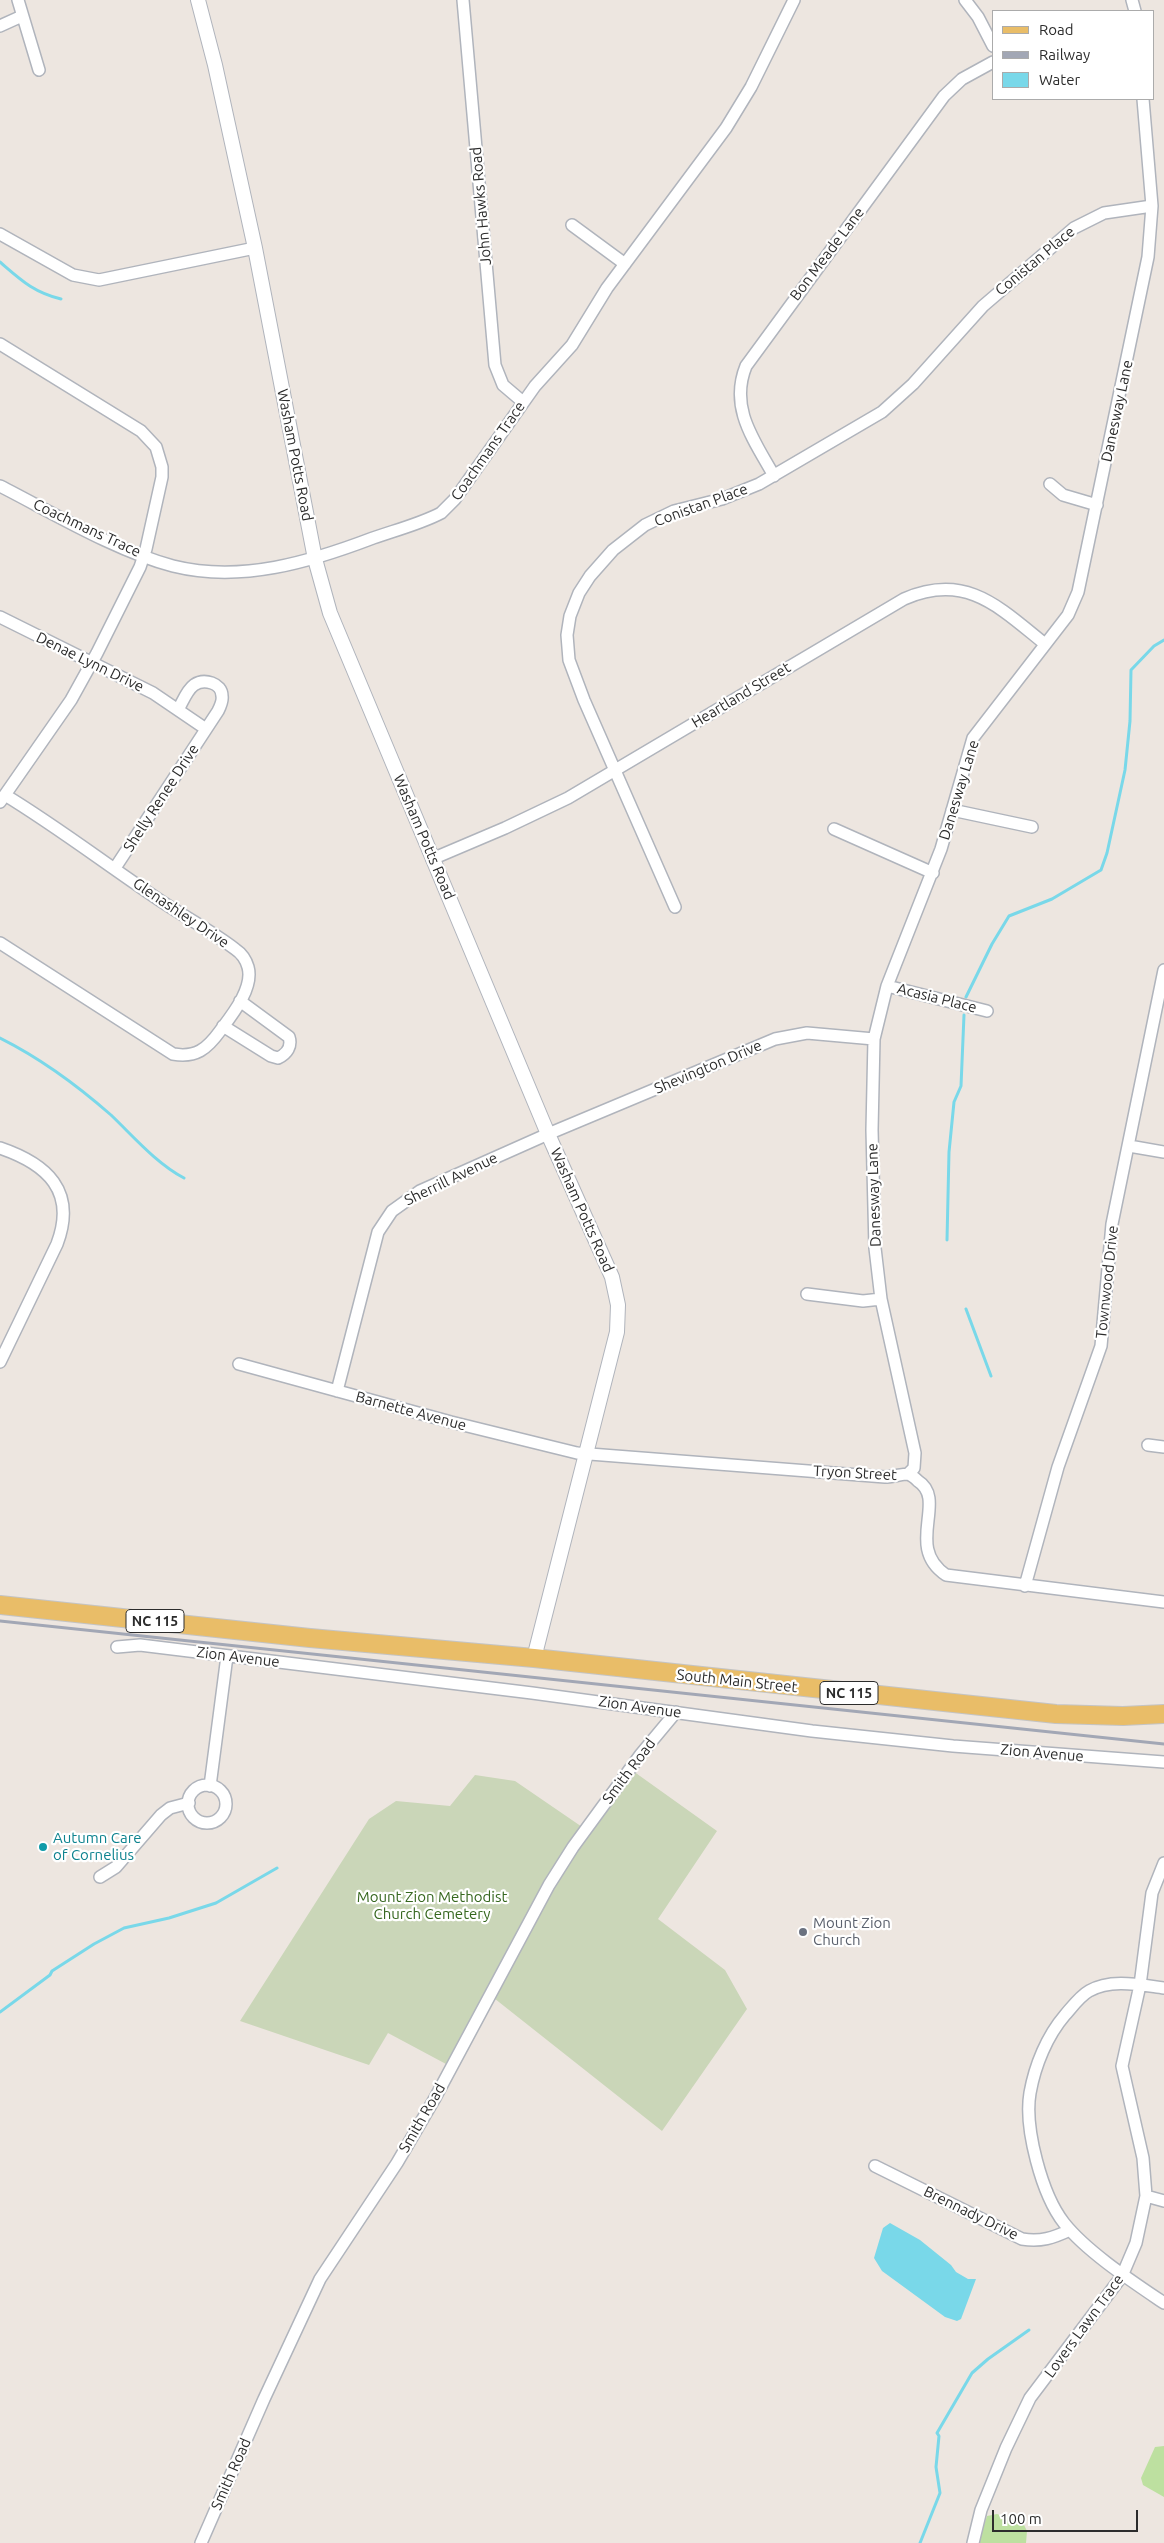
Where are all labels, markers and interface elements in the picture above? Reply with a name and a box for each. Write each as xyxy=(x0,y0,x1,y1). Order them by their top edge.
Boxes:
legend xyxy=(992,10,1154,100)
text: Road xyxy=(1039,21,1074,38)
text: Railway xyxy=(1039,46,1090,63)
text: Water xyxy=(1039,71,1080,88)
street label: John Hawks Road xyxy=(467,146,495,266)
street label: Bon Meade Lane xyxy=(786,204,868,304)
street label: Conistan Place xyxy=(992,223,1078,299)
street label: Danesway Lane xyxy=(1097,358,1137,464)
street label: Washam Potts Road xyxy=(273,387,317,523)
street label: Coachmans Trace xyxy=(447,398,529,504)
street label: Conistan Place xyxy=(652,480,750,530)
street label: Coachmans Trace xyxy=(30,495,144,561)
street label: Denae Lynn Drive xyxy=(33,628,147,696)
street label: Heartland Street xyxy=(688,658,794,732)
street label: Danesway Lane xyxy=(935,738,983,842)
street label: Shelly Renee Drive xyxy=(119,741,203,855)
street label: Washam Potts Road xyxy=(389,772,459,902)
street label: Glenashley Drive xyxy=(130,874,232,952)
street label: Acasia Place xyxy=(895,979,979,1017)
street label: Shevington Drive xyxy=(652,1036,764,1098)
street label: Danesway Lane xyxy=(863,1143,885,1247)
street label: Washam Potts Road xyxy=(546,1145,618,1275)
street label: Sherrill Avenue xyxy=(401,1149,501,1209)
street label: Townwood Drive xyxy=(1092,1225,1122,1339)
street label: Barnette Avenue xyxy=(354,1388,468,1434)
street label: Tryon Street xyxy=(813,1462,897,1484)
road number: NC 115 xyxy=(126,1610,184,1632)
street label: Zion Avenue xyxy=(195,1643,281,1671)
street label: South Main Street xyxy=(676,1666,798,1696)
road number: NC 115 xyxy=(820,1682,878,1705)
street label: Zion Avenue xyxy=(597,1692,683,1722)
street label: Smith Road xyxy=(599,1735,659,1807)
street label: Zion Avenue xyxy=(1000,1740,1084,1766)
place label: Autumn Care of Cornelius xyxy=(53,1829,142,1864)
marker: Autumn Care of Cornelius xyxy=(37,1841,49,1853)
park label: Mount Zion Methodist Church Cemetery xyxy=(357,1888,507,1923)
place label: Mount Zion Church xyxy=(813,1914,891,1949)
marker: Mount Zion Church xyxy=(797,1926,809,1938)
street label: Smith Road xyxy=(395,2080,449,2156)
street label: Brennady Drive xyxy=(921,2182,1021,2244)
street label: Lovers Lawn Trace xyxy=(1041,2271,1127,2381)
street label: Smith Road xyxy=(207,2435,255,2513)
scale bar xyxy=(994,2500,1140,2532)
text: 100 m xyxy=(1000,2510,1042,2527)

